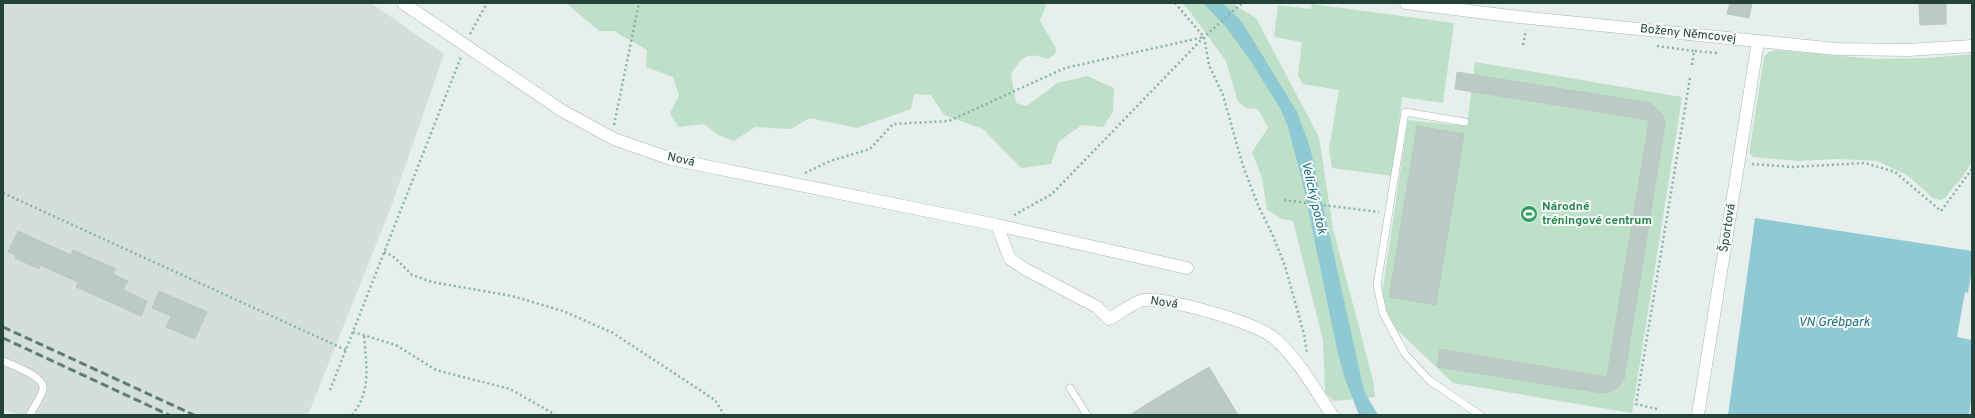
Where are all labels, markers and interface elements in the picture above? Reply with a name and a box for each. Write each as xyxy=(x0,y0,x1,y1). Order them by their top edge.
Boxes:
street label: Boženy Němcovej xyxy=(1639,21,1737,47)
street label: Nová xyxy=(666,149,696,171)
water label: Velický potok xyxy=(1297,160,1329,237)
place label: Národné tréningové centrum xyxy=(1542,199,1652,229)
street label: Športová xyxy=(1716,202,1740,254)
sports icon: Národné tréningové centrum xyxy=(1519,204,1539,224)
street label: Nová xyxy=(1149,293,1179,313)
water label: VN Grébpark xyxy=(1798,315,1870,331)

